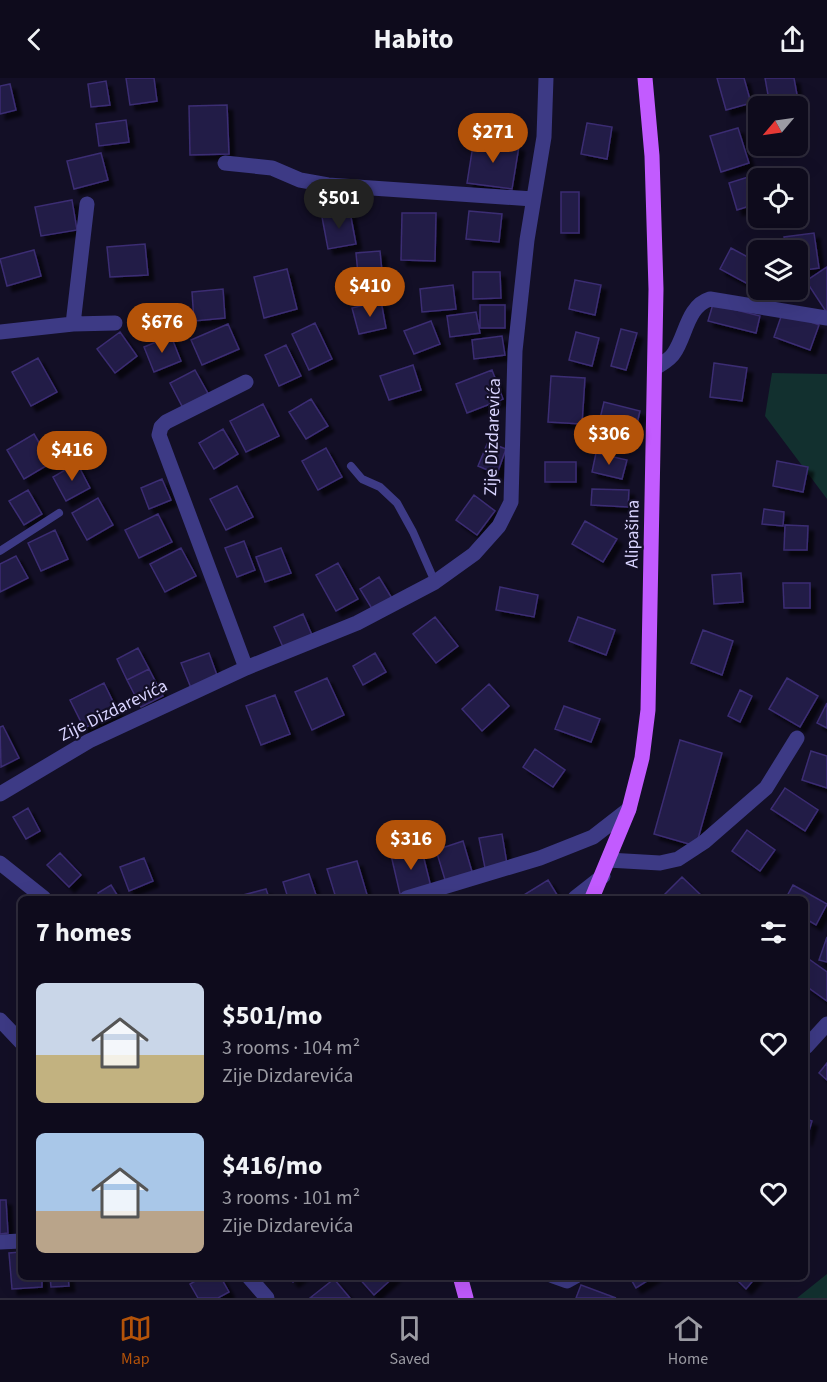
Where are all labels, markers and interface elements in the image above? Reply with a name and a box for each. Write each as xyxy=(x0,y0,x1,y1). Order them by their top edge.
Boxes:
text: Habito xyxy=(373,20,454,59)
icon: back xyxy=(18,23,51,56)
icon: share xyxy=(776,23,809,56)
north arrow xyxy=(748,96,808,156)
map controls xyxy=(748,96,808,300)
pin: $271 xyxy=(457,113,529,164)
text: $271 xyxy=(472,118,514,146)
button: locate xyxy=(748,168,808,228)
pin: $501 xyxy=(303,179,375,230)
text: $501 xyxy=(318,184,360,212)
button: layers xyxy=(748,240,808,300)
pin: $410 xyxy=(334,267,406,318)
text: $410 xyxy=(349,272,391,300)
pin: $676 xyxy=(126,303,198,354)
text: $676 xyxy=(141,308,183,336)
street label: Zije Dizdarevića xyxy=(478,378,507,496)
pin: $306 xyxy=(573,415,645,466)
text: $306 xyxy=(588,420,630,448)
pin: $416 xyxy=(36,431,108,482)
text: $416 xyxy=(51,436,93,464)
street label: Alipašina xyxy=(619,500,646,568)
street label: Zije Dizdarevića xyxy=(55,673,172,748)
pin: $316 xyxy=(375,820,447,871)
text: $316 xyxy=(390,825,432,853)
text: 7 homes xyxy=(36,914,131,951)
icon: filters xyxy=(757,916,790,949)
text: $501/mo xyxy=(222,997,322,1034)
icon: home xyxy=(84,1007,156,1079)
icon: heart xyxy=(757,1027,790,1060)
text: 3 rooms · 104 m² xyxy=(222,1034,360,1062)
text: Zije Dizdarevića xyxy=(222,1062,353,1090)
text: $416/mo xyxy=(222,1147,322,1184)
icon: home xyxy=(84,1157,156,1229)
icon: heart xyxy=(757,1177,790,1210)
text: 3 rooms · 101 m² xyxy=(222,1184,360,1212)
text: Zije Dizdarevića xyxy=(222,1212,353,1240)
tab: Map xyxy=(119,1312,152,1370)
tab: Saved xyxy=(389,1312,430,1370)
tab: Home xyxy=(668,1312,708,1370)

